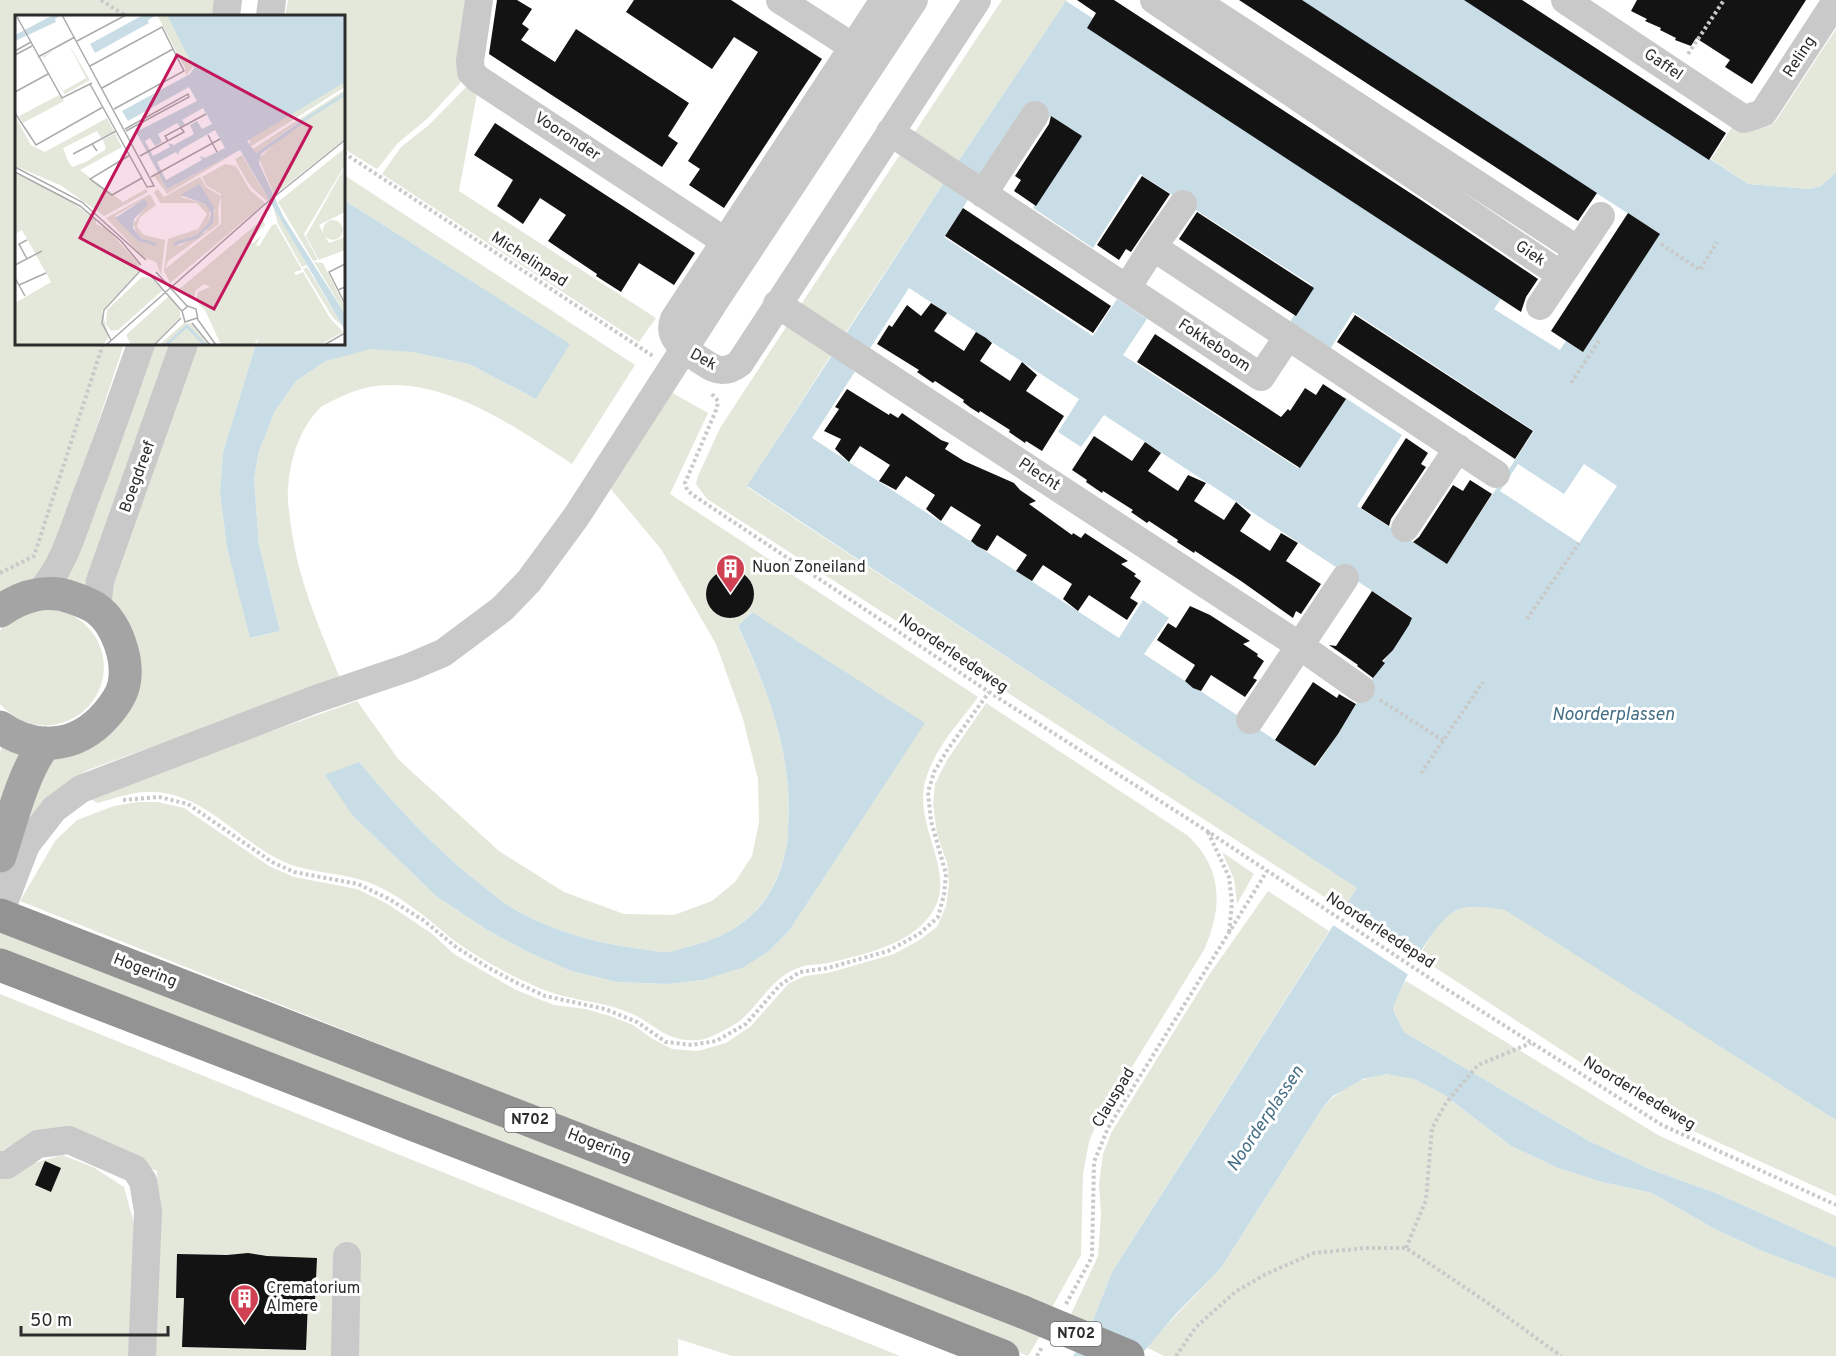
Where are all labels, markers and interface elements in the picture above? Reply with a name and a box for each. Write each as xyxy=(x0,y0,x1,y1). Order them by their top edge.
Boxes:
inset map xyxy=(15,15,345,345)
street label: Reling xyxy=(1779,33,1821,81)
street label: Gaffel xyxy=(1640,45,1686,85)
street label: Vooronder xyxy=(530,108,604,166)
street label: Michelinpad xyxy=(487,228,571,292)
street label: Giek xyxy=(1511,237,1549,271)
street label: Fokkeboom xyxy=(1174,315,1254,377)
street label: Dek xyxy=(686,345,720,375)
street label: Boegdreef xyxy=(116,438,160,516)
street label: Plecht xyxy=(1014,454,1064,496)
building icon: Nuon Zoneiland xyxy=(715,552,747,594)
place label: Nuon Zoneiland xyxy=(752,558,866,578)
street label: Noorderleedeweg xyxy=(894,610,1012,698)
water label: Noorderplassen xyxy=(1552,704,1674,727)
street label: Noorderleedepad xyxy=(1322,888,1438,974)
street label: Hogering xyxy=(110,950,180,992)
street label: Noorderleedeweg xyxy=(1579,1053,1699,1135)
water label: Noorderplassen xyxy=(1222,1062,1310,1176)
street label: Clauspad xyxy=(1088,1064,1140,1132)
road number: N702 xyxy=(504,1108,556,1132)
street label: Hogering xyxy=(564,1125,634,1167)
place label: Crematorium Almere xyxy=(266,1279,360,1317)
building icon: Crematorium Almere xyxy=(229,1282,261,1324)
scale bar xyxy=(21,1299,168,1337)
text: 50 m xyxy=(30,1310,72,1333)
road number: N702 xyxy=(1050,1322,1102,1346)

